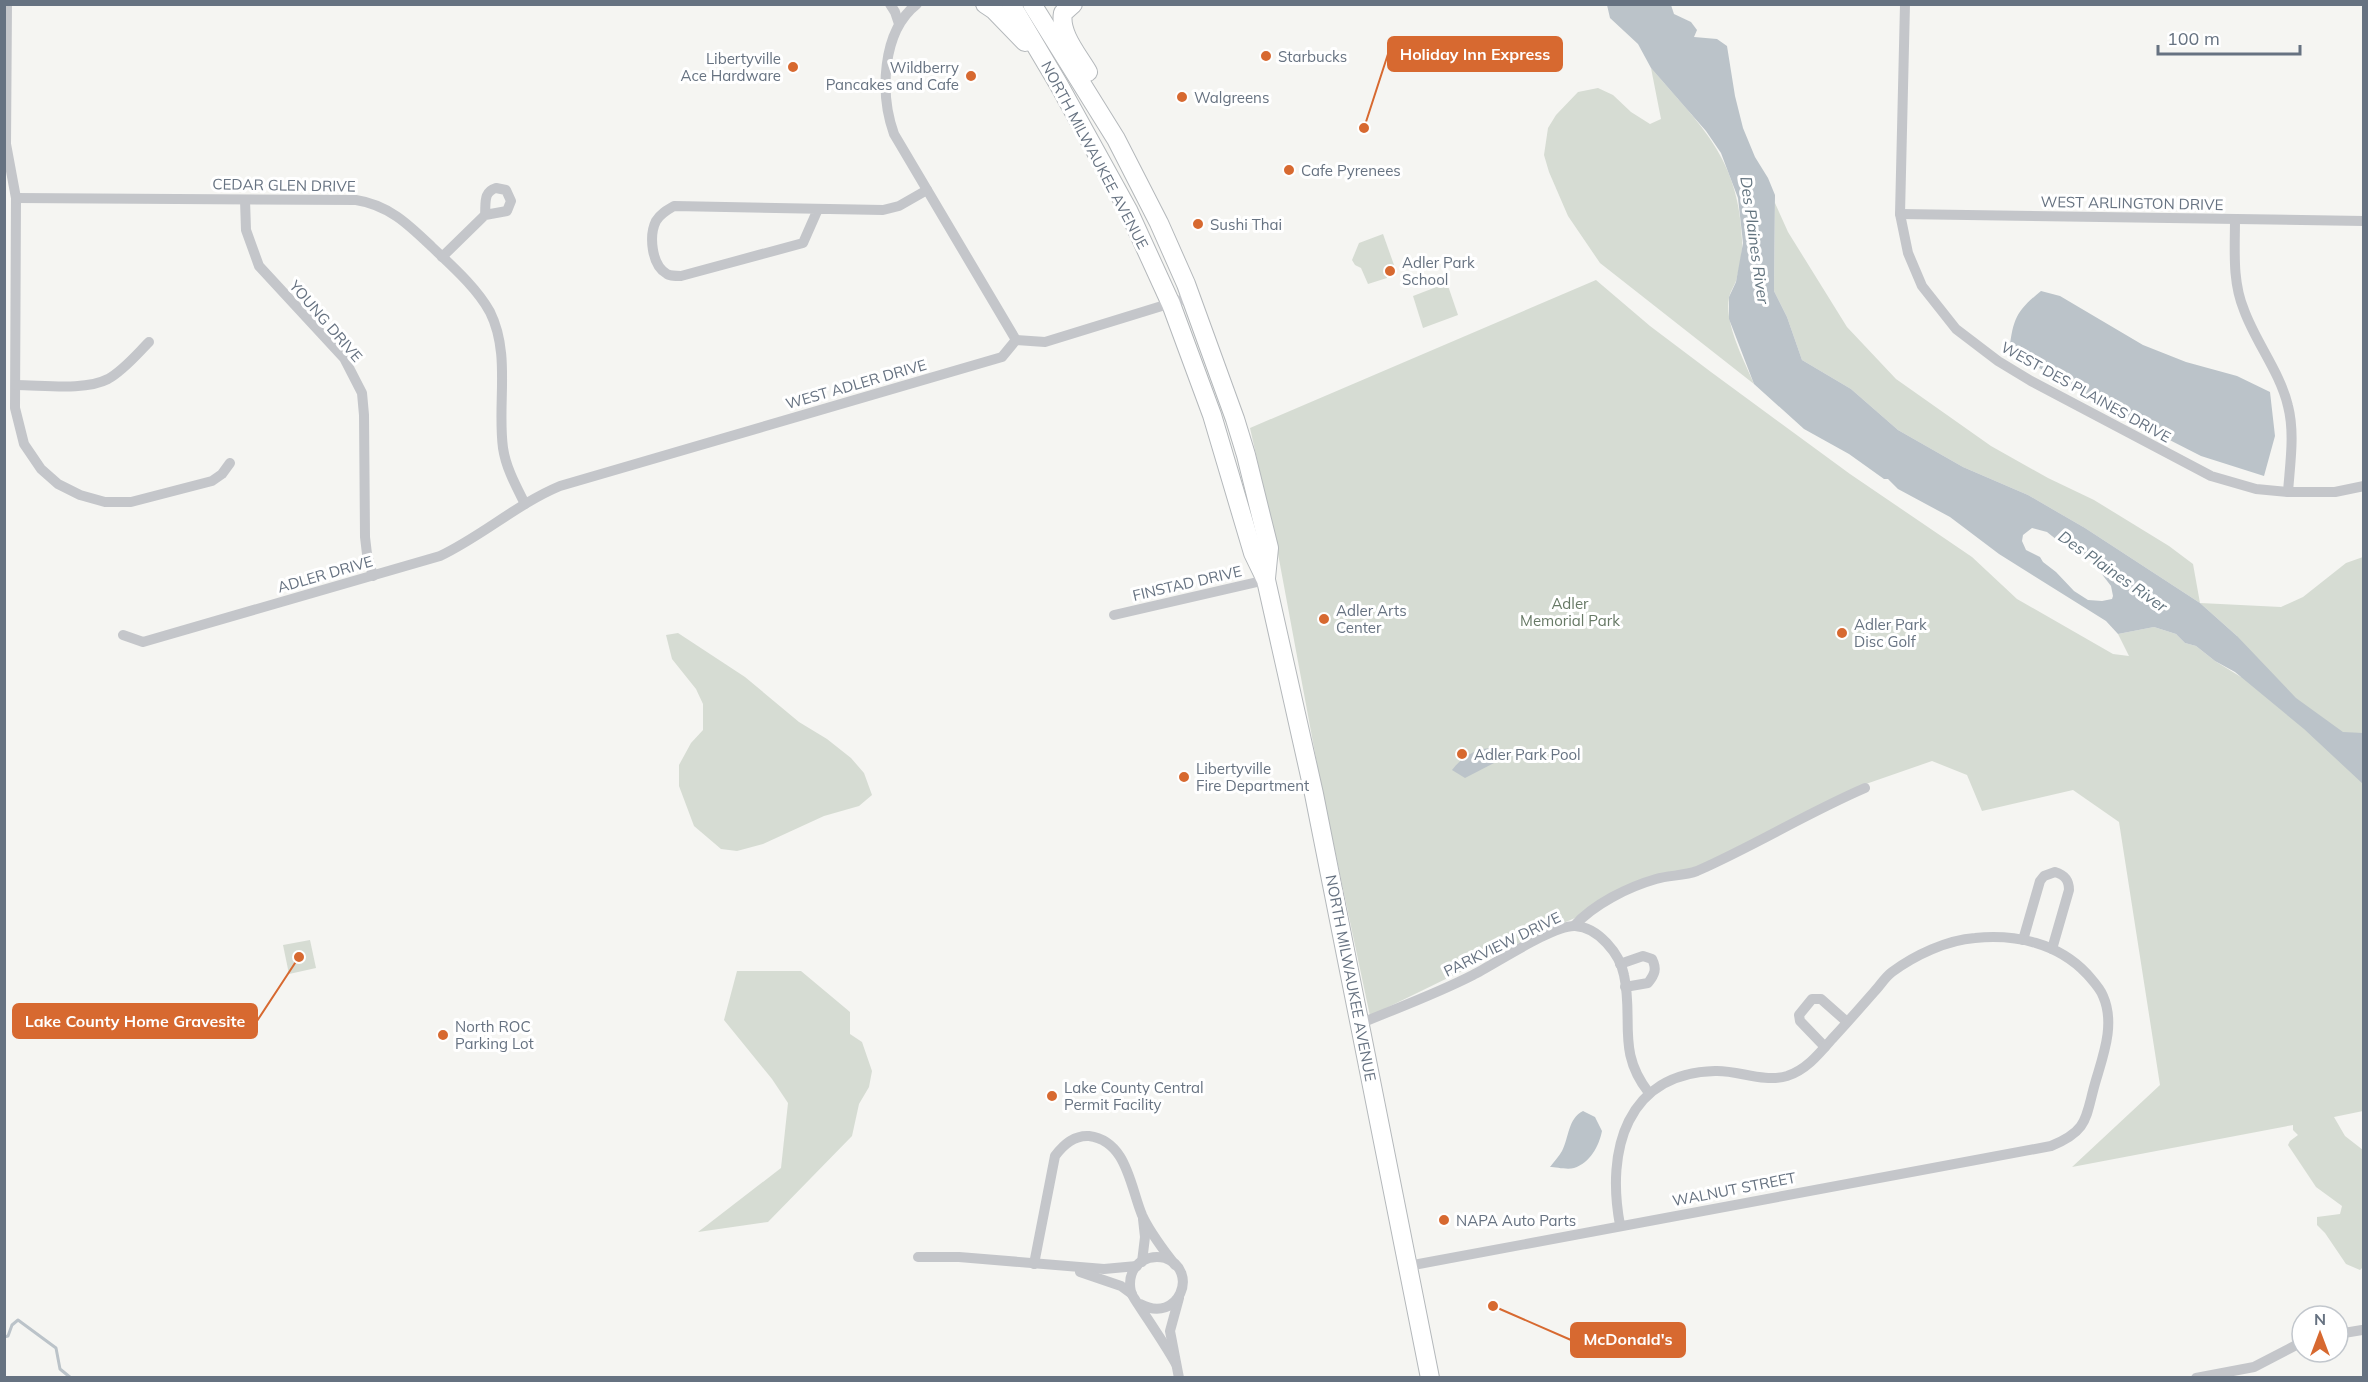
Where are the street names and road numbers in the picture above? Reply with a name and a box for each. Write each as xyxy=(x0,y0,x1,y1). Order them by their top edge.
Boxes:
street label: NORTH MILWAUKEE AVENUE xyxy=(1037,58,1153,252)
street label: CEDAR GLEN DRIVE xyxy=(212,174,356,196)
street label: WEST ARLINGTON DRIVE xyxy=(2040,192,2224,214)
street label: YOUNG DRIVE xyxy=(285,276,367,366)
street label: WEST DES PLAINES DRIVE xyxy=(1998,337,2174,447)
street label: WEST ADLER DRIVE xyxy=(783,355,929,413)
street label: ADLER DRIVE xyxy=(275,551,375,597)
street label: FINSTAD DRIVE xyxy=(1131,561,1244,605)
street label: NORTH MILWAUKEE AVENUE xyxy=(1322,873,1380,1083)
street label: PARKVIEW DRIVE xyxy=(1440,907,1564,981)
street label: WALNUT STREET xyxy=(1671,1168,1797,1210)

